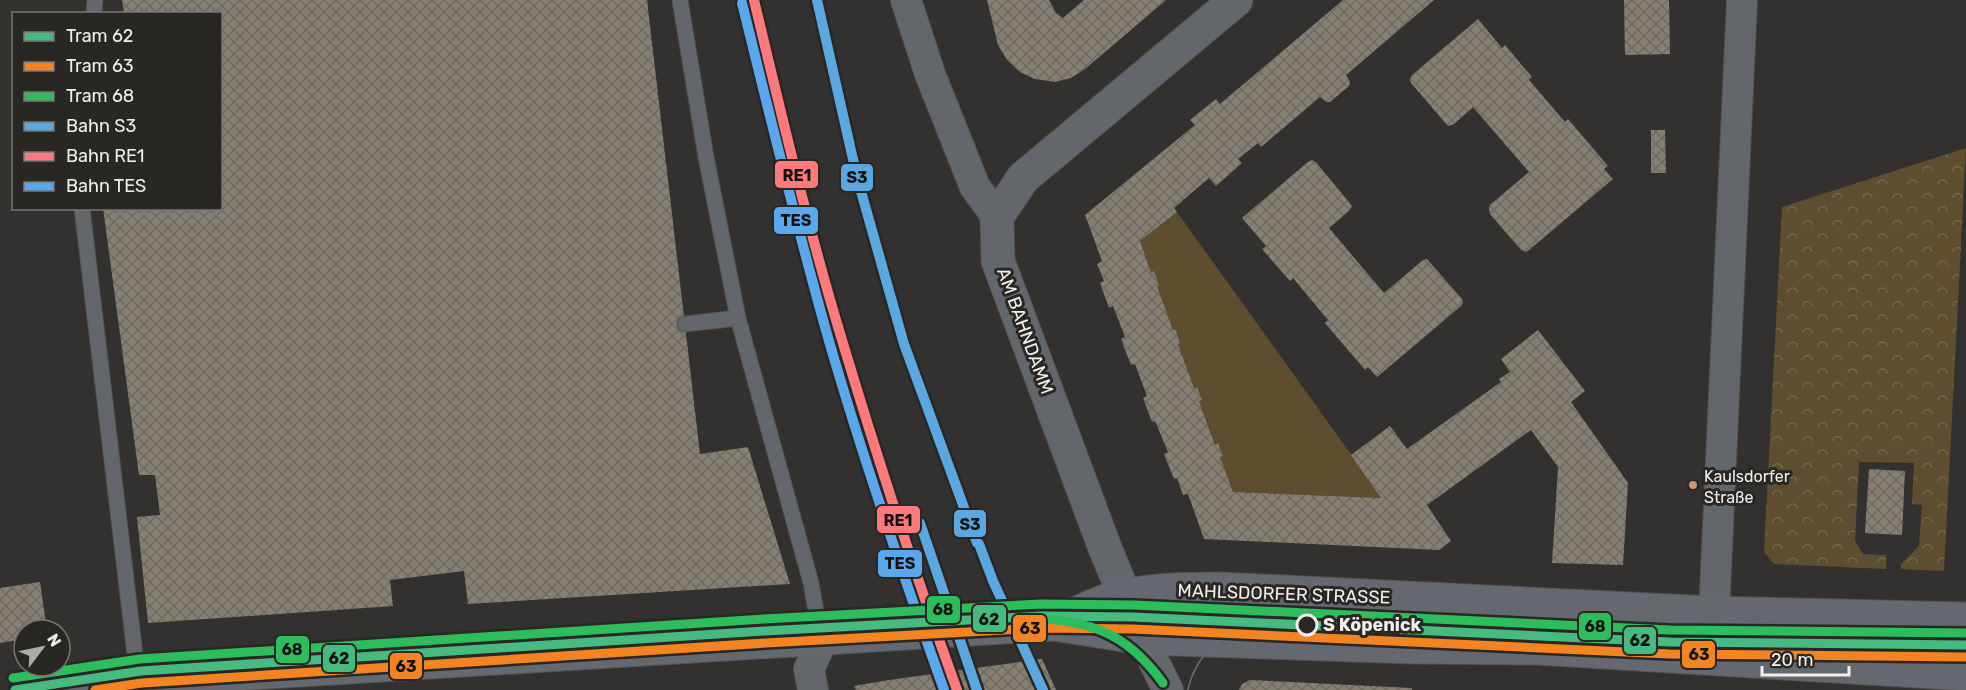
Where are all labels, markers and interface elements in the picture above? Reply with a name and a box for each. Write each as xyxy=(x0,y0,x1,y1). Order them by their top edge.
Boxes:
legend xyxy=(12,12,222,210)
text: Tram 62 xyxy=(66,25,133,47)
text: Tram 63 xyxy=(66,55,134,77)
text: Tram 68 xyxy=(66,85,134,107)
text: Bahn S3 xyxy=(66,115,136,137)
text: Bahn RE1 xyxy=(66,145,144,167)
line badge: RE1 xyxy=(774,160,819,189)
line badge: S3 xyxy=(840,163,874,192)
text: RE1 xyxy=(782,166,812,185)
text: S3 xyxy=(846,168,868,187)
text: Bahn TES xyxy=(66,175,146,197)
line badge: TES xyxy=(773,206,819,235)
text: TES xyxy=(781,211,812,230)
street label: AM BAHNDAMM xyxy=(992,265,1058,397)
place label: Kaulsdorfer Straße xyxy=(1704,467,1790,507)
marker: Kaulsdorfer Straße xyxy=(1687,479,1699,491)
line badge: RE1 xyxy=(876,505,921,534)
line badge: S3 xyxy=(953,509,987,538)
text: RE1 xyxy=(883,511,913,530)
text: S3 xyxy=(959,515,981,534)
line badge: TES xyxy=(877,549,923,578)
text: TES xyxy=(885,554,916,573)
street label: MAHLSDORFER STRASSE xyxy=(1177,579,1391,609)
line badge: 68 xyxy=(926,595,961,624)
text: 68 xyxy=(932,600,954,619)
line badge: 62 xyxy=(972,604,1007,633)
text: 62 xyxy=(979,610,999,629)
line badge: 68 xyxy=(1578,612,1612,641)
line badge: 63 xyxy=(1012,614,1047,643)
marker: S Köpenick xyxy=(1296,614,1318,636)
place label: S Köpenick xyxy=(1323,614,1422,636)
text: 68 xyxy=(1584,617,1606,636)
north arrow xyxy=(12,618,72,678)
text: 63 xyxy=(1020,619,1040,638)
line badge: 62 xyxy=(1623,626,1657,655)
text: N xyxy=(43,630,65,650)
text: 62 xyxy=(1630,631,1650,650)
line badge: 68 xyxy=(275,635,310,664)
scale bar xyxy=(1762,639,1849,677)
text: 68 xyxy=(281,640,303,659)
line badge: 63 xyxy=(1681,640,1716,669)
line badge: 62 xyxy=(322,644,356,673)
text: 63 xyxy=(1689,645,1709,664)
text: 62 xyxy=(329,649,349,668)
text: 20 m xyxy=(1771,649,1813,671)
line badge: 63 xyxy=(389,652,423,680)
text: 63 xyxy=(396,657,416,676)

